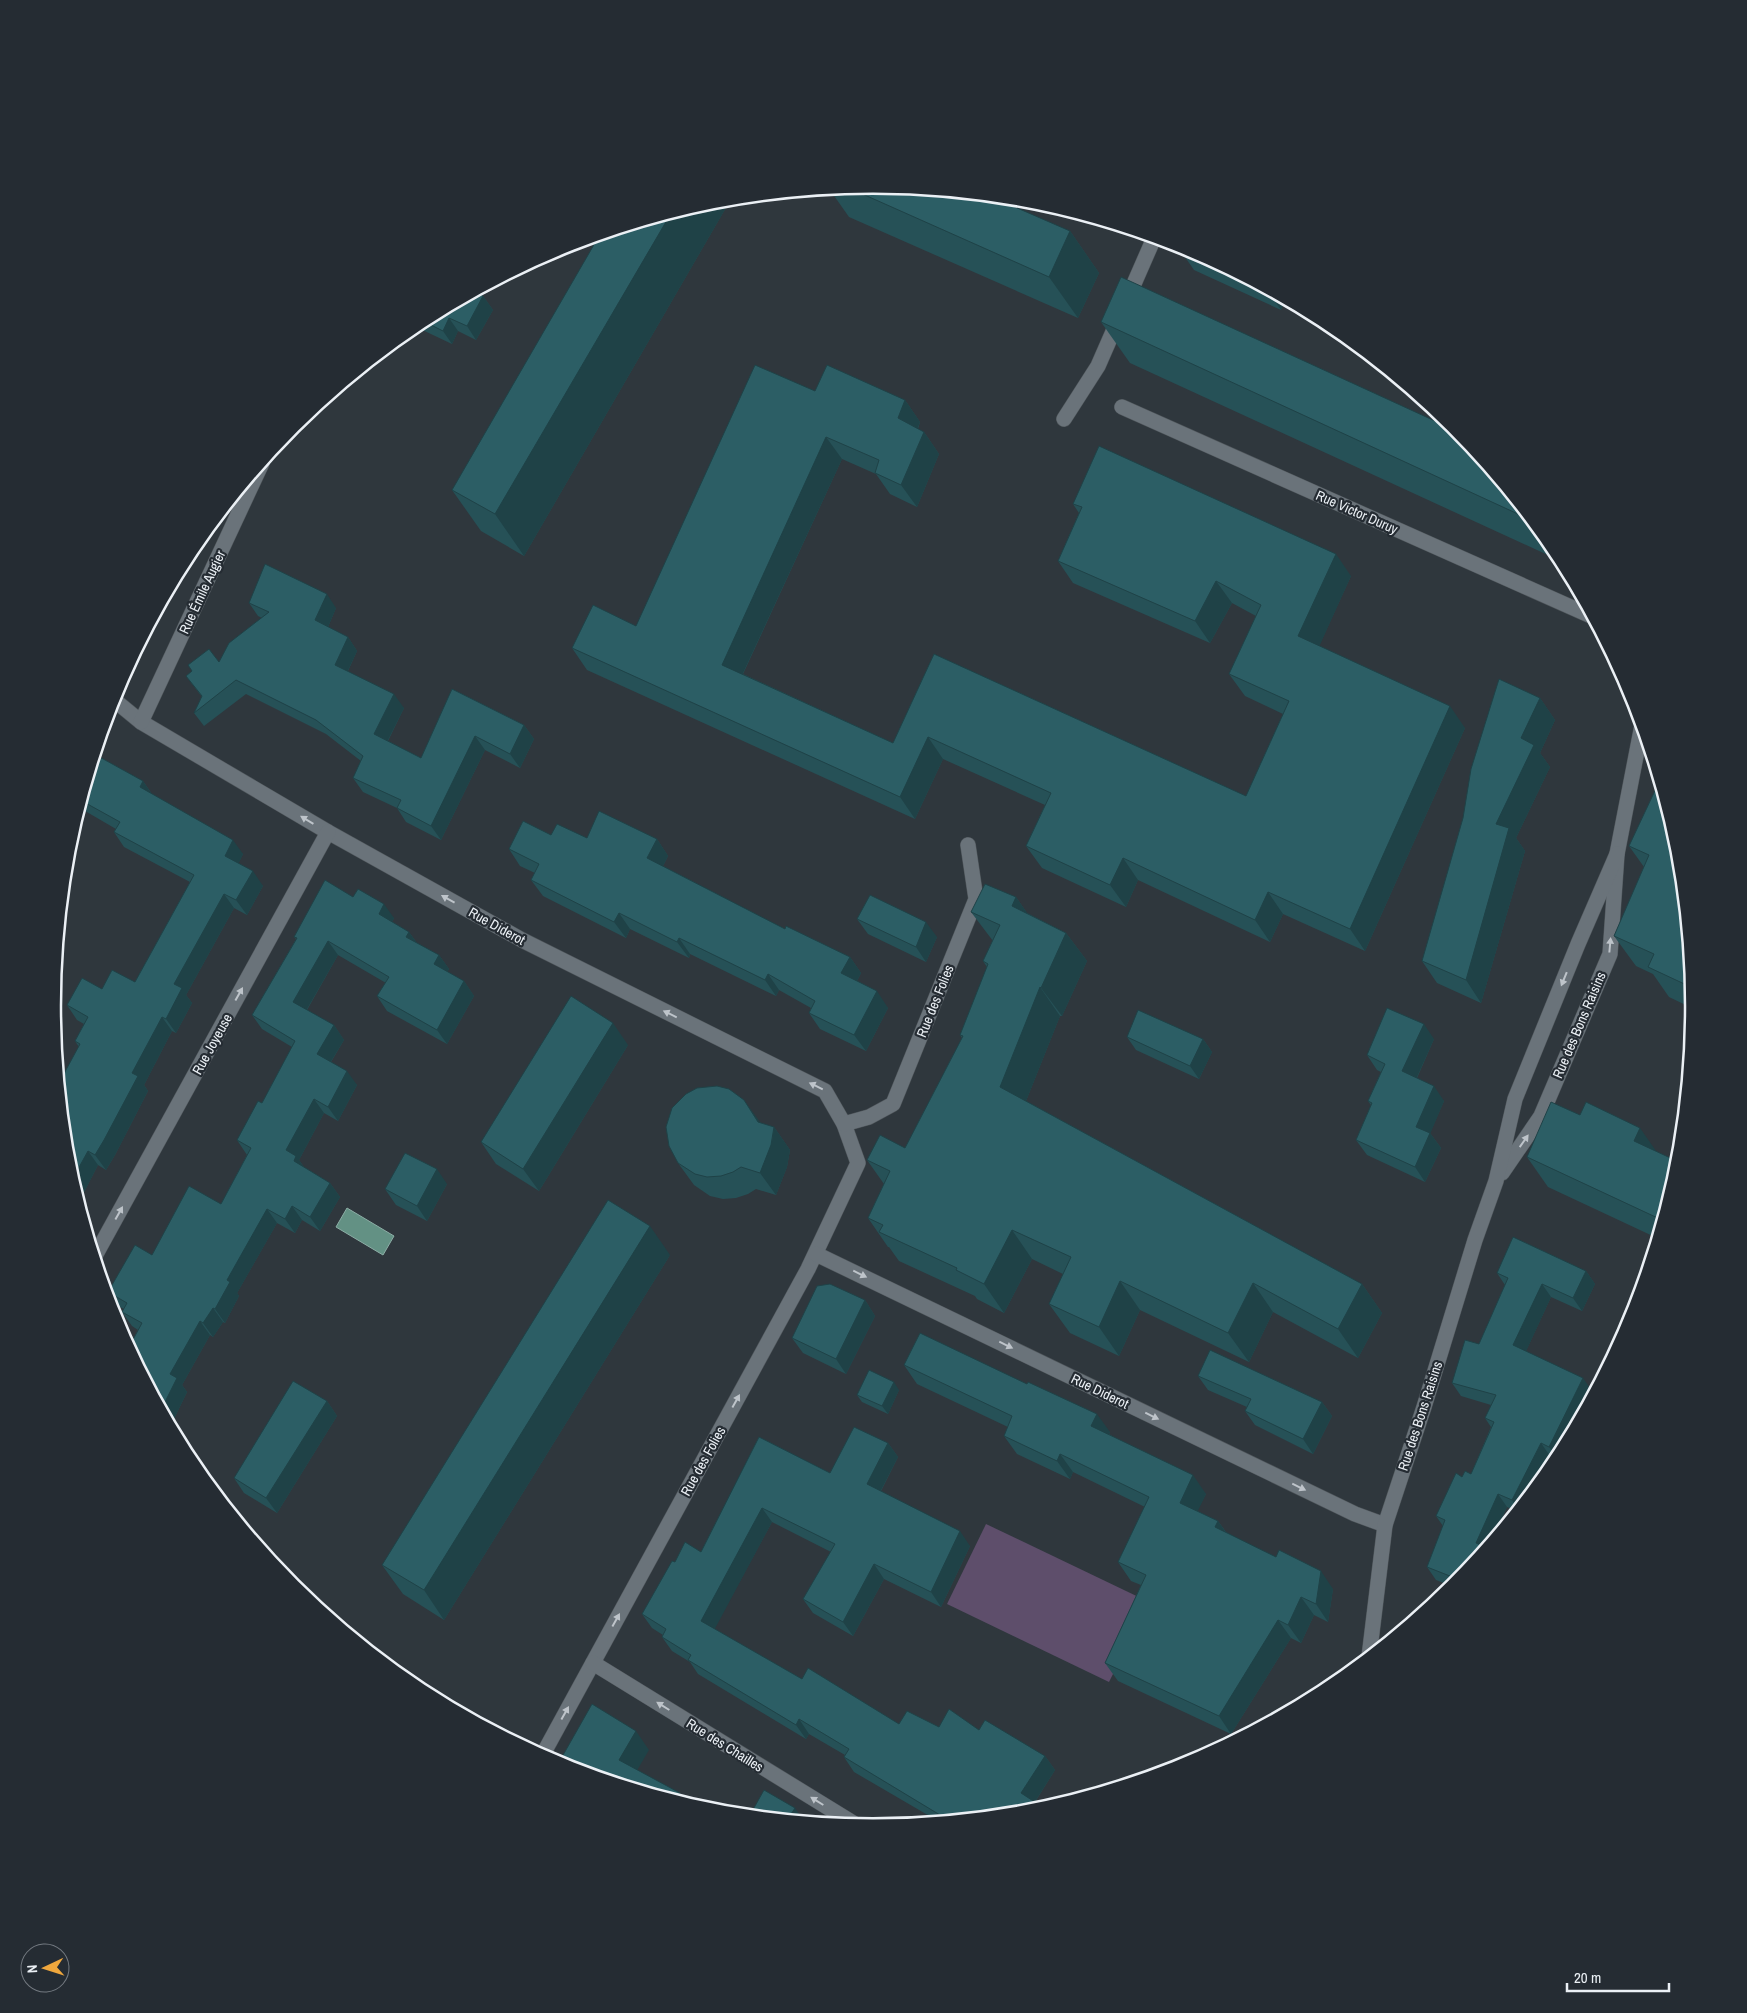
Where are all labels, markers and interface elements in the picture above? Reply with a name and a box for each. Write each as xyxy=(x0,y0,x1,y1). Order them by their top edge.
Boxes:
street label: Rue Victor Duruy xyxy=(1313,486,1401,538)
street label: Rue Émile Augier xyxy=(175,547,229,637)
one-way arrow xyxy=(300,815,313,824)
one-way arrow xyxy=(441,895,456,903)
street label: Rue Diderot xyxy=(466,903,528,949)
one-way arrow xyxy=(1607,937,1615,953)
street label: Rue des Folies xyxy=(912,962,958,1040)
street label: Rue des Bons Raisins xyxy=(1548,969,1610,1081)
one-way arrow xyxy=(1560,972,1568,987)
one-way arrow xyxy=(235,987,243,1001)
street label: Rue Joyeuse xyxy=(188,1010,236,1078)
one-way arrow xyxy=(663,1010,677,1018)
one-way arrow xyxy=(809,1082,823,1090)
one-way arrow xyxy=(1519,1134,1529,1148)
one-way arrow xyxy=(115,1206,123,1220)
one-way arrow xyxy=(853,1271,867,1279)
one-way arrow xyxy=(999,1341,1013,1349)
street label: Rue des Bons Raisins xyxy=(1394,1359,1446,1473)
street label: Rue Diderot xyxy=(1068,1369,1132,1413)
one-way arrow xyxy=(732,1393,740,1408)
one-way arrow xyxy=(1145,1412,1160,1420)
street label: Rue des Folies xyxy=(677,1423,730,1499)
one-way arrow xyxy=(1292,1483,1306,1491)
one-way arrow xyxy=(612,1613,620,1627)
one-way arrow xyxy=(657,1702,670,1711)
one-way arrow xyxy=(561,1705,569,1720)
street label: Rue des Chailles xyxy=(683,1714,767,1776)
one-way arrow xyxy=(810,1796,823,1805)
north arrow xyxy=(20,1943,70,1993)
scale bar xyxy=(1567,1960,1670,1992)
text: N xyxy=(23,1964,41,1974)
text: 20 m xyxy=(1574,1967,1601,1988)

